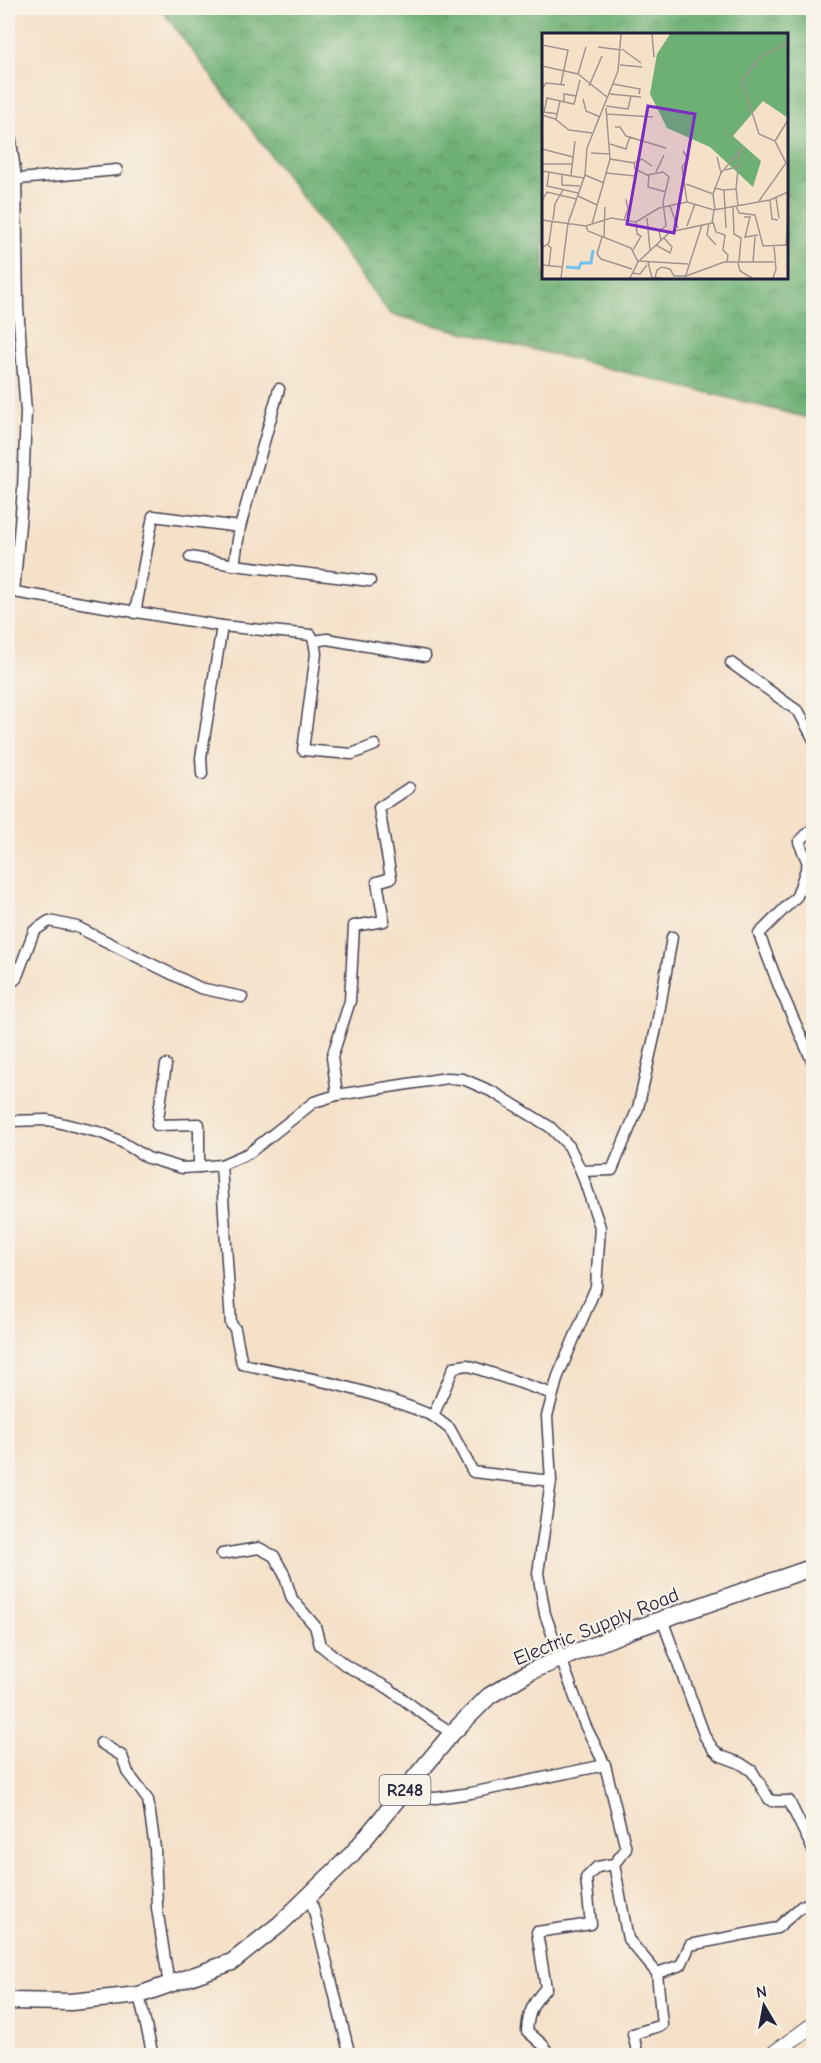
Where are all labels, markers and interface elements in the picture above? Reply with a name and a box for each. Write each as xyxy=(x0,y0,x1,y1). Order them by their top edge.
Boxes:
inset map xyxy=(542,33,788,279)
street label: Electric Supply Road xyxy=(510,1583,682,1670)
road number: R248 xyxy=(380,1775,430,1805)
north arrow xyxy=(734,1976,794,2036)
text: N xyxy=(755,1982,768,2002)

